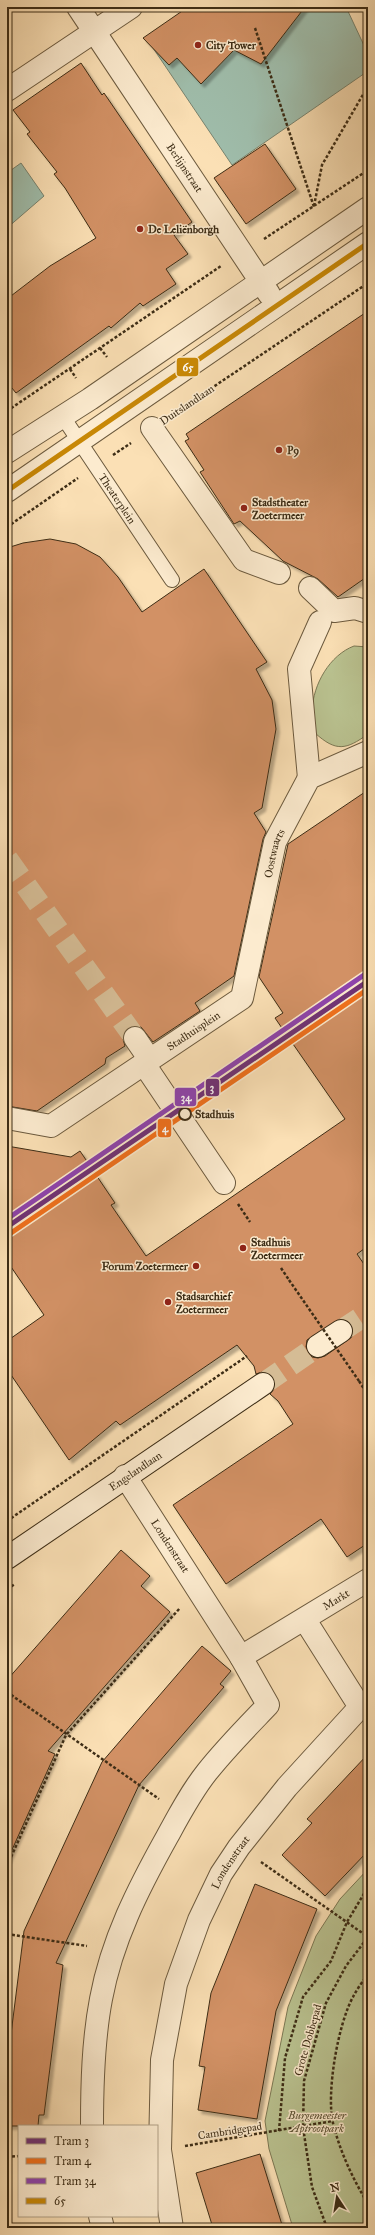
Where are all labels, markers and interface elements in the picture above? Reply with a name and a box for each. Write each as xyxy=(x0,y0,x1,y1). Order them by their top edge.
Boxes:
place label: City Tower xyxy=(206,39,257,53)
marker: City Tower xyxy=(193,40,203,50)
street label: Berlijnstraat xyxy=(164,141,206,195)
place label: De Leliënborgh xyxy=(148,223,220,236)
marker: De Leliënborgh xyxy=(135,224,145,234)
line badge: 65 xyxy=(176,357,199,377)
text: 65 xyxy=(183,361,194,374)
street label: Duitslandlaan xyxy=(157,382,217,428)
place label: P9 xyxy=(287,444,299,458)
marker: P9 xyxy=(274,445,284,455)
street label: Theaterplein xyxy=(96,471,139,526)
place label: Stadstheater Zoetermeer xyxy=(252,496,309,522)
marker: Stadstheater Zoetermeer xyxy=(239,503,249,513)
street label: Oostwaarts xyxy=(261,826,287,879)
street label: Stadhuisplein xyxy=(164,1008,222,1053)
line badge: 3 xyxy=(205,1078,220,1097)
text: 3 xyxy=(210,1081,214,1095)
line badge: 34 xyxy=(174,1087,197,1107)
text: 34 xyxy=(181,1091,192,1105)
marker: Stadhuis xyxy=(178,1107,192,1121)
place label: Stadhuis xyxy=(195,1108,234,1121)
line badge: 4 xyxy=(157,1118,172,1138)
text: 4 xyxy=(162,1122,169,1136)
place label: Stadhuis Zoetermeer xyxy=(251,1236,304,1262)
marker: Stadhuis Zoetermeer xyxy=(238,1243,248,1253)
place label: Forum Zoetermeer xyxy=(102,1260,189,1273)
marker: Forum Zoetermeer xyxy=(191,1261,201,1271)
place label: Stadsarchief Zoetermeer xyxy=(176,1290,233,1316)
marker: Stadsarchief Zoetermeer xyxy=(163,1297,173,1307)
street label: Engelandlaan xyxy=(106,1448,164,1493)
street label: Londenstraat xyxy=(148,1517,192,1575)
street label: Markt xyxy=(320,1586,352,1613)
street label: Londenstraat xyxy=(208,1833,252,1891)
street label: Grote Dobbepad xyxy=(292,2002,325,2077)
park label: Burgemeester Aptrootpark xyxy=(287,2109,347,2136)
street label: Cambridgepad xyxy=(197,2119,263,2142)
legend xyxy=(18,2125,158,2217)
text: Tram 3 xyxy=(54,2134,89,2148)
text: Tram 4 xyxy=(54,2154,91,2168)
text: Tram 34 xyxy=(54,2174,96,2188)
north arrow xyxy=(317,2177,357,2217)
text: N xyxy=(329,2180,342,2195)
text: 65 xyxy=(54,2194,66,2208)

